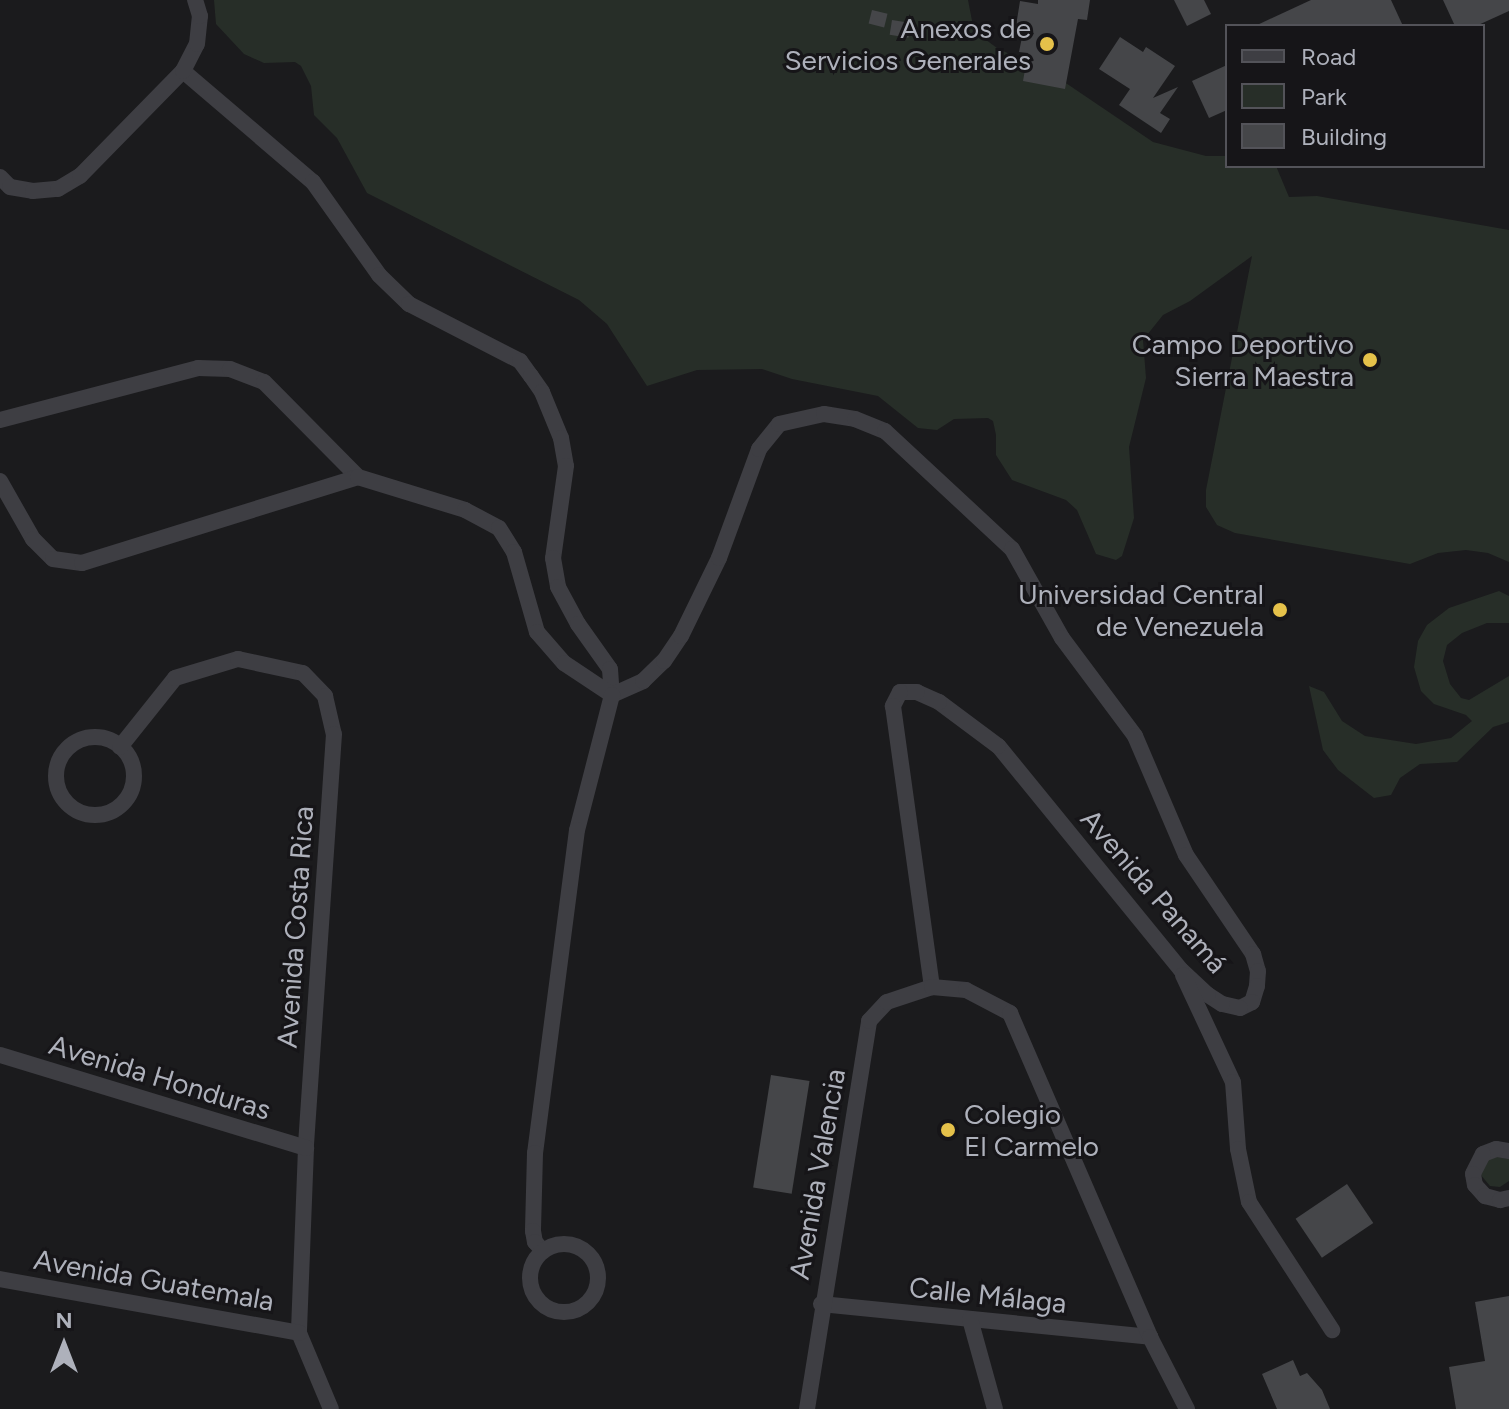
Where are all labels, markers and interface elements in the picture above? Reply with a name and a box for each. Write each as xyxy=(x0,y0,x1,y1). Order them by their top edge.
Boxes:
place label: Anexos de Servicios Generales xyxy=(784,11,1031,77)
legend xyxy=(1225,24,1485,168)
marker: Anexos de Servicios Generales xyxy=(1038,35,1056,53)
text: Road xyxy=(1301,42,1356,71)
text: Park xyxy=(1301,82,1347,111)
text: Building xyxy=(1301,122,1387,151)
place label: Campo Deportivo Sierra Maestra xyxy=(1132,327,1354,393)
marker: Campo Deportivo Sierra Maestra xyxy=(1361,351,1379,369)
place label: Universidad Central de Venezuela xyxy=(1018,577,1264,643)
marker: Universidad Central de Venezuela xyxy=(1271,601,1289,619)
street label: Avenida Panamá xyxy=(1074,802,1234,980)
street label: Avenida Costa Rica xyxy=(270,805,320,1049)
street label: Avenida Honduras xyxy=(45,1027,275,1127)
street label: Avenida Valencia xyxy=(782,1066,852,1282)
place label: Colegio El Carmelo xyxy=(964,1097,1099,1163)
marker: Colegio El Carmelo xyxy=(939,1121,957,1139)
street label: Avenida Guatemala xyxy=(31,1242,277,1318)
street label: Calle Málaga xyxy=(908,1270,1068,1320)
north arrow xyxy=(24,1305,104,1385)
text: N xyxy=(55,1307,73,1334)

